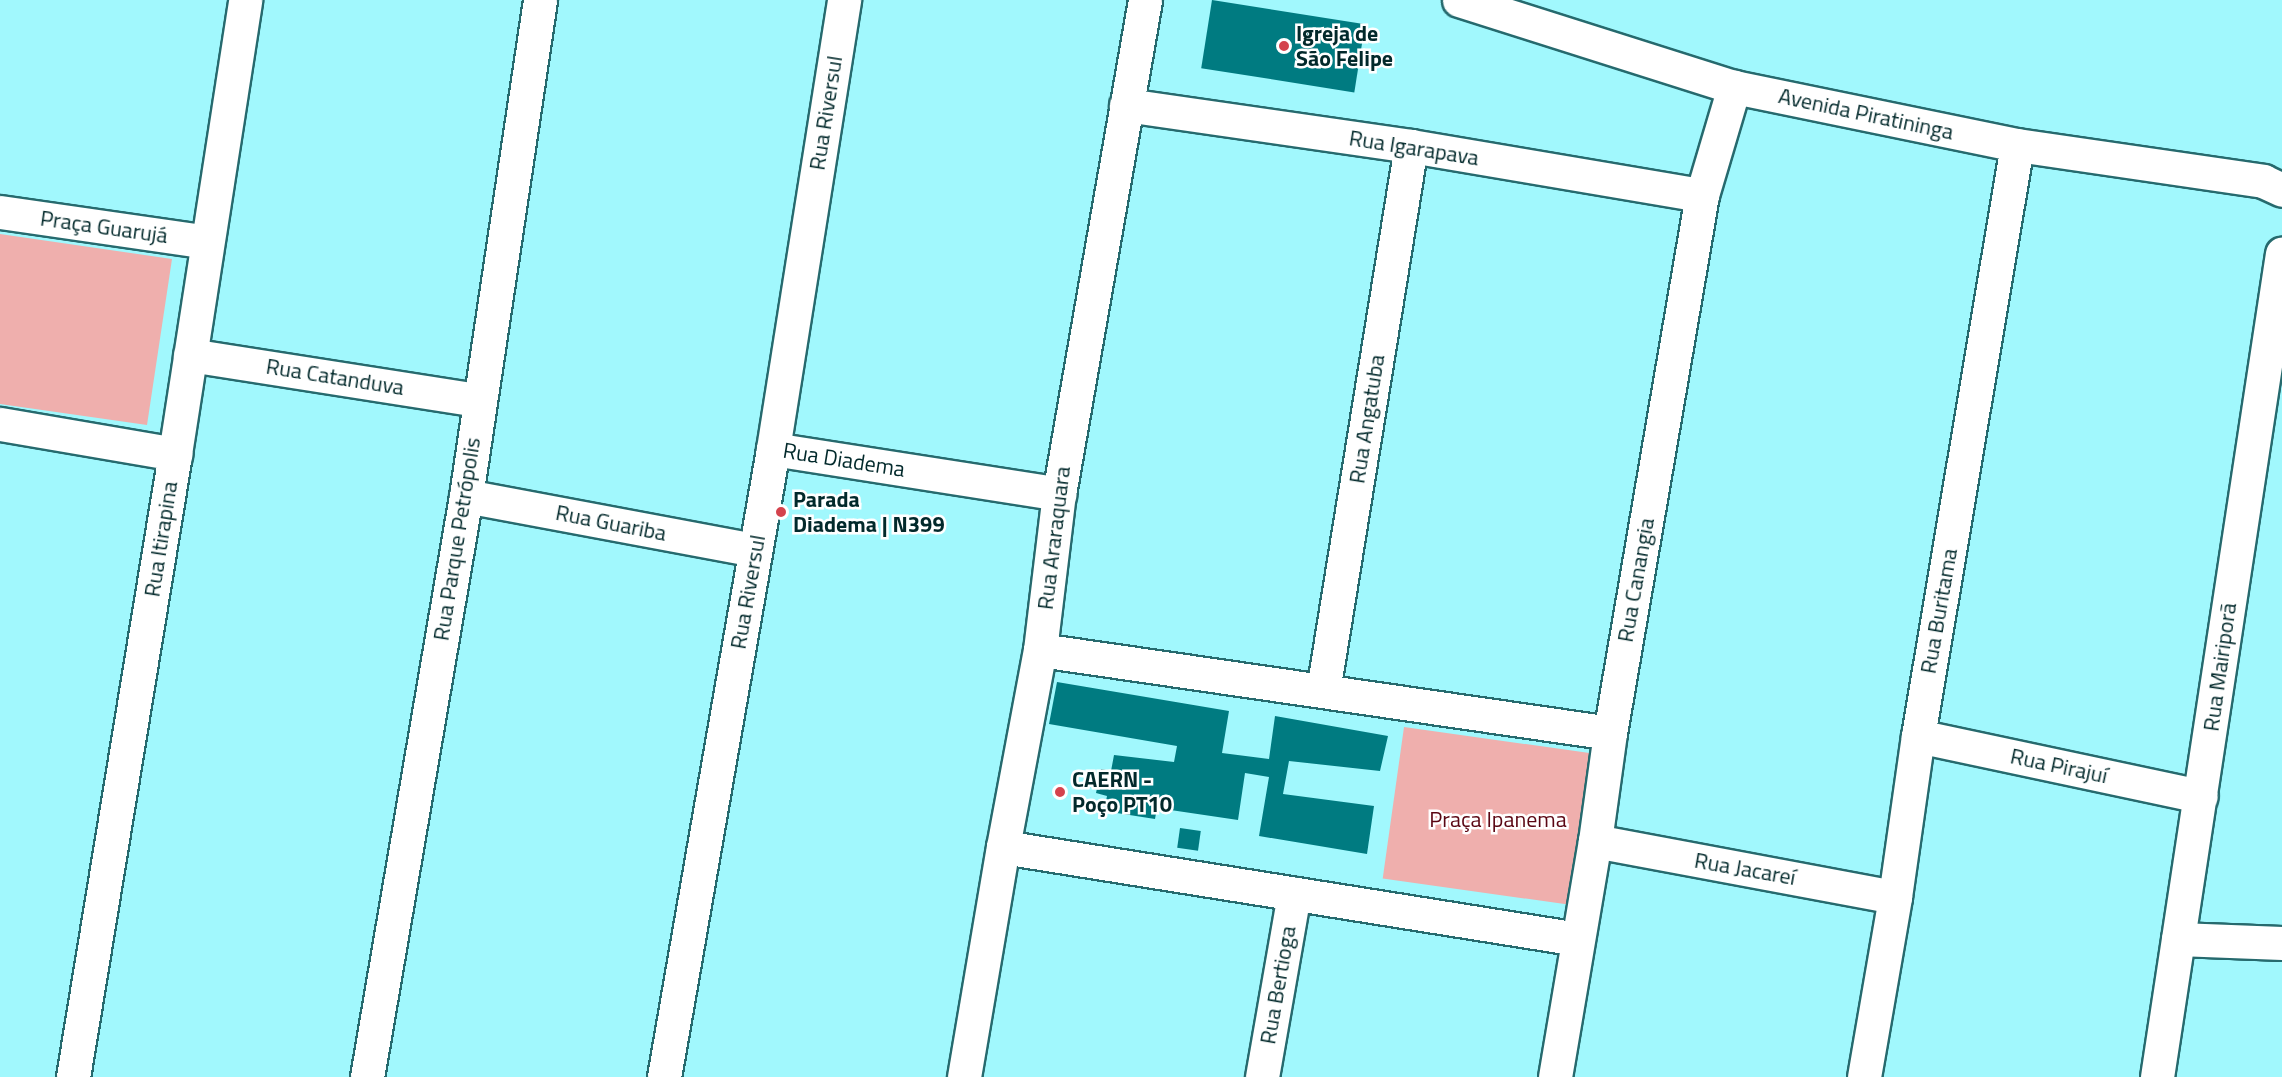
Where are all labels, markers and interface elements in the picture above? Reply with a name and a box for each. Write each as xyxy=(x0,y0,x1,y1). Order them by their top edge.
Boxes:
place label: Igreja de São Felipe xyxy=(1296,20,1393,72)
marker: Igreja de São Felipe xyxy=(1277,39,1291,53)
street label: Rua Riversul xyxy=(804,54,848,172)
street label: Avenida Piratininga xyxy=(1776,83,1956,145)
street label: Rua Igarapava xyxy=(1347,125,1481,171)
street label: Praça Guarujá xyxy=(39,205,169,249)
street label: Rua Catanduva xyxy=(264,353,406,401)
street label: Rua Angatuba xyxy=(1344,353,1390,485)
street label: Rua Parque Petrópolis xyxy=(428,435,486,643)
street label: Rua Diadema xyxy=(781,437,907,483)
street label: Rua Araraquara xyxy=(1032,465,1076,611)
street label: Rua Itirapina xyxy=(139,479,183,599)
place label: Parada Diadema | N399 xyxy=(793,486,945,538)
street label: Rua Guariba xyxy=(553,499,669,547)
marker: Parada Diadema | N399 xyxy=(774,505,788,519)
street label: Rua Canangia xyxy=(1612,516,1660,644)
street label: Rua Riversul xyxy=(725,533,771,651)
street label: Rua Buritama xyxy=(1915,546,1963,676)
street label: Rua Mairiporã xyxy=(2198,601,2242,733)
street label: Rua Pirajuí xyxy=(2008,743,2110,789)
place label: CAERN - Poço PT10 xyxy=(1072,766,1172,818)
marker: CAERN - Poço PT10 xyxy=(1053,785,1067,799)
park label: Praça Ipanema xyxy=(1429,807,1567,833)
street label: Rua Jacareí xyxy=(1692,847,1798,891)
street label: Rua Bertioga xyxy=(1255,924,1301,1046)

